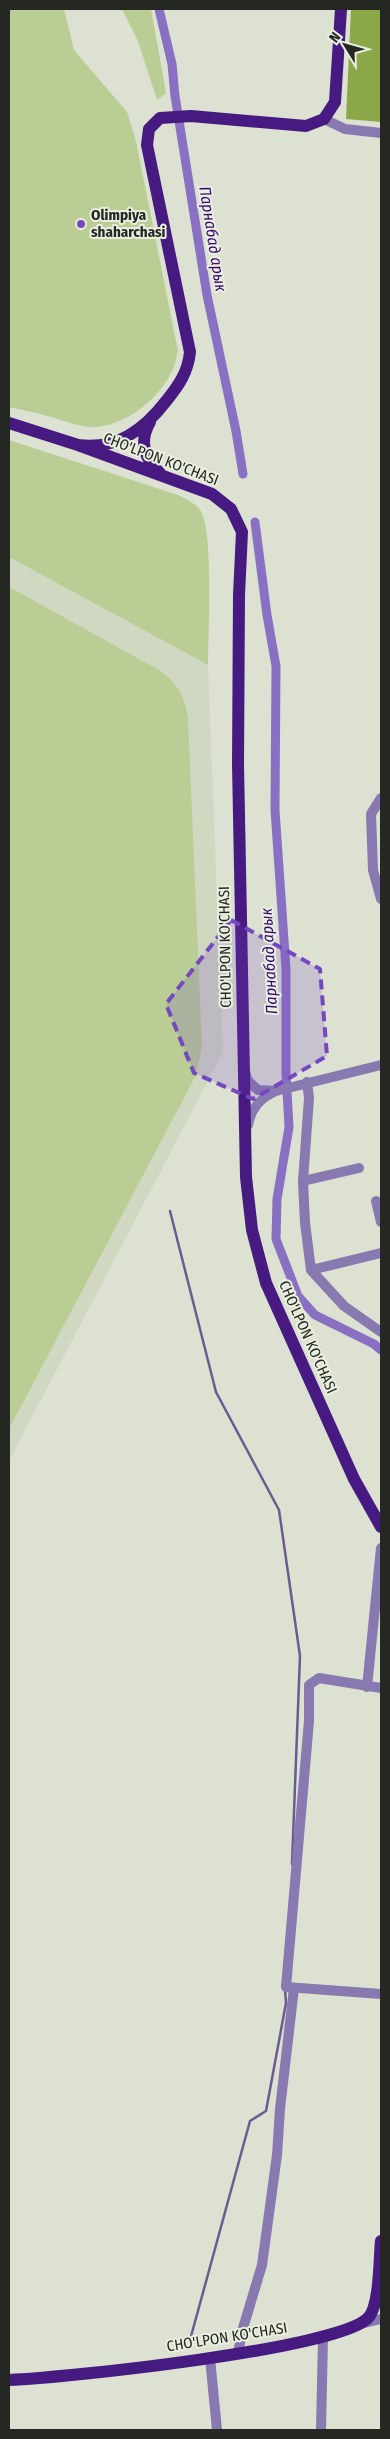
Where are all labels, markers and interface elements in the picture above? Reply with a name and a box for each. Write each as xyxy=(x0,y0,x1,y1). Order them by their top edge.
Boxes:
north arrow xyxy=(320,20,370,70)
text: N xyxy=(326,29,344,46)
water label: Парнабад арык xyxy=(195,185,231,293)
place label: Olimpiya shaharchasi xyxy=(91,206,166,241)
marker: Olimpiya shaharchasi xyxy=(75,218,87,230)
street label: CHO'LPON KO'CHASI xyxy=(101,429,221,489)
street label: CHO'LPON KO'CHASI xyxy=(215,886,235,1008)
water label: Парнабад арык xyxy=(257,907,281,1015)
street label: CHO'LPON KO'CHASI xyxy=(275,1278,341,1396)
street label: CHO'LPON KO'CHASI xyxy=(165,2319,289,2355)

